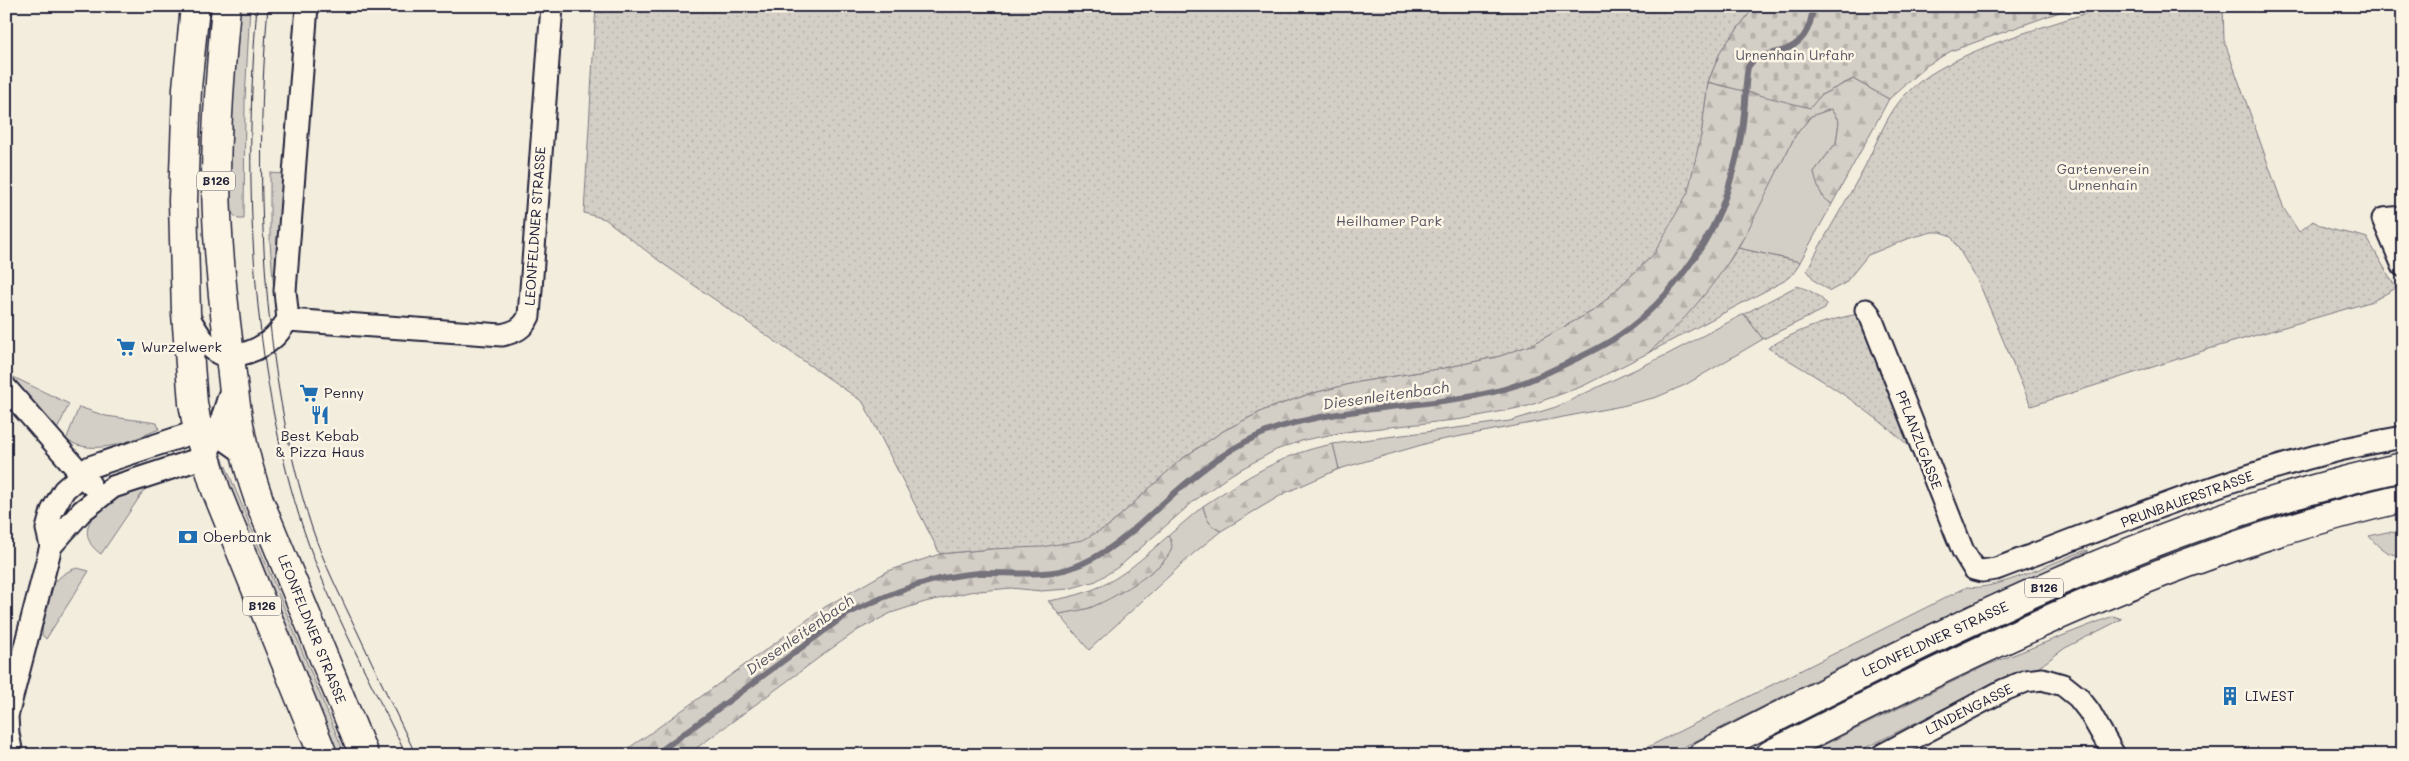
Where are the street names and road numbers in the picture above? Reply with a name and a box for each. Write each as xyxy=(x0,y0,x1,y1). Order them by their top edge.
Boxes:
street label: LEONFELDNER STRASSE xyxy=(519,146,550,306)
road number: B126 xyxy=(197,172,235,190)
street label: PFLANZLGASSE xyxy=(1892,388,1947,492)
street label: PRUNBAUERSTRASSE xyxy=(2118,466,2256,531)
street label: LEONFELDNER STRASSE xyxy=(274,551,351,706)
road number: B126 xyxy=(2025,578,2063,598)
road number: B126 xyxy=(243,596,281,616)
street label: LEONFELDNER STRASSE xyxy=(1858,596,2011,681)
street label: LINDENGASSE xyxy=(1922,678,2016,739)

